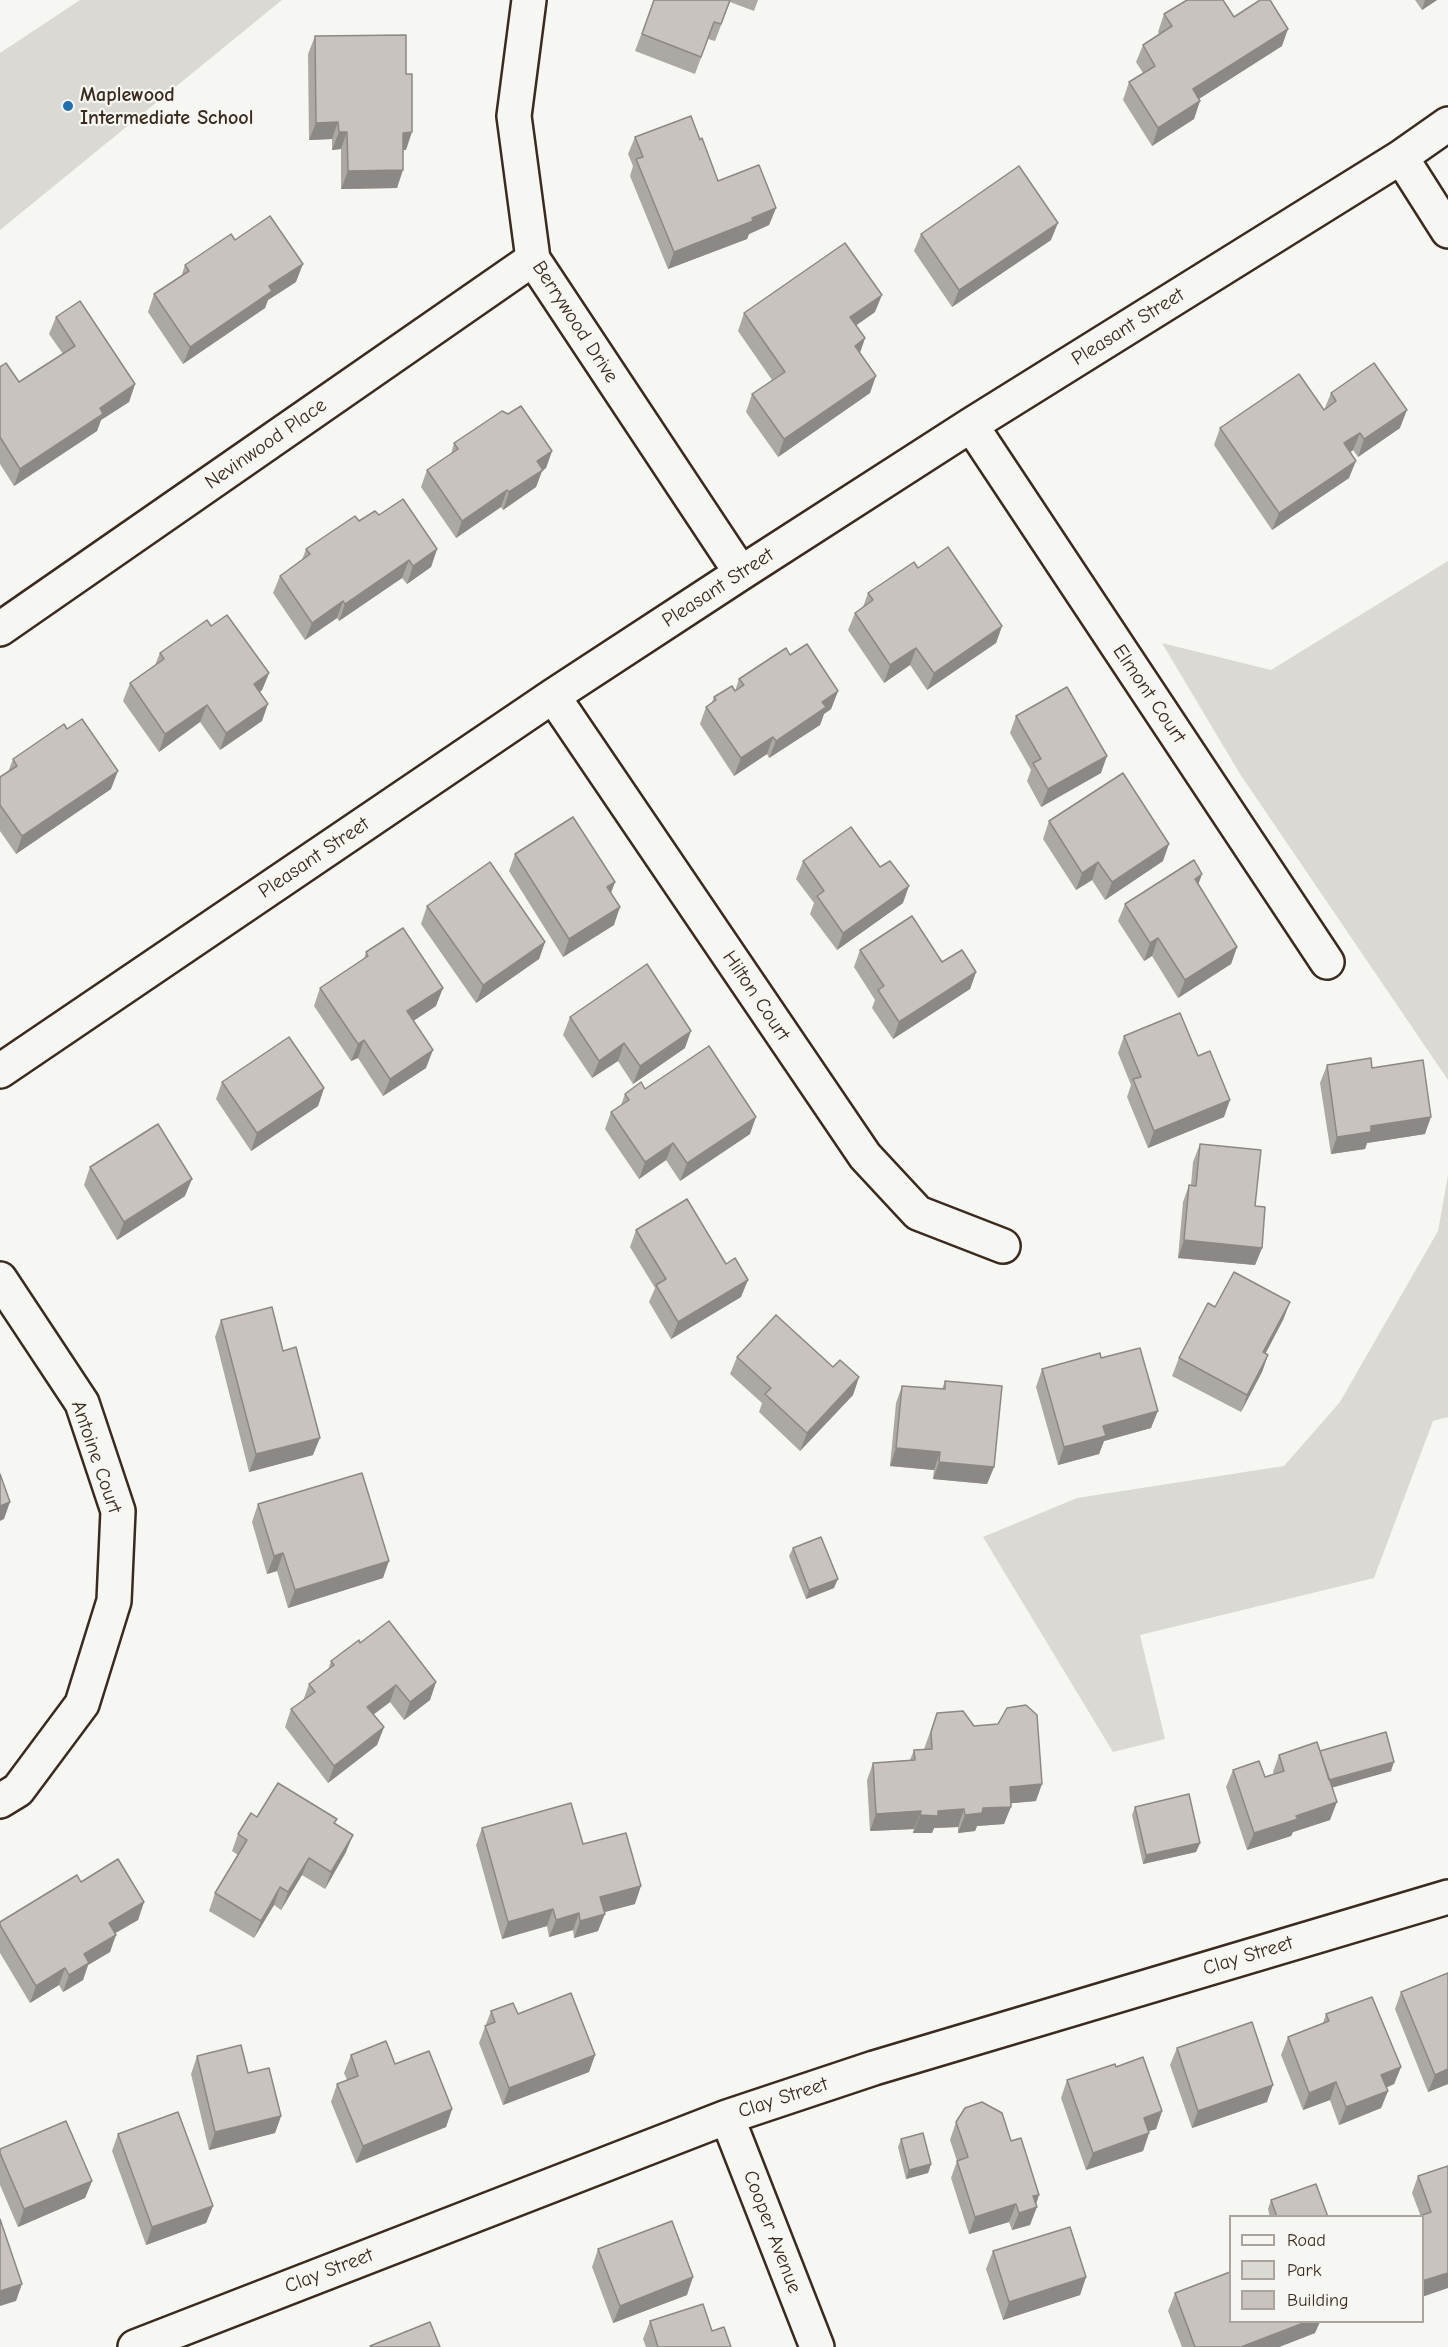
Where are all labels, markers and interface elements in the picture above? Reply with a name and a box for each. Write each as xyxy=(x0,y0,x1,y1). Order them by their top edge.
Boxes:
place label: Maplewood Intermediate School xyxy=(80,83,253,130)
marker: Maplewood Intermediate School xyxy=(61,99,75,113)
street label: Berrywood Drive xyxy=(527,257,623,387)
street label: Pleasant Street xyxy=(1067,283,1189,371)
street label: Nevinwood Place xyxy=(201,393,331,495)
street label: Pleasant Street xyxy=(658,543,778,633)
street label: Elmont Court xyxy=(1107,640,1191,748)
street label: Pleasant Street xyxy=(254,812,374,904)
street label: Hilton Court xyxy=(717,946,795,1046)
street label: Antoine Court xyxy=(66,1398,126,1516)
street label: Clay Street xyxy=(1200,1931,1296,1981)
street label: Clay Street xyxy=(735,2072,831,2124)
street label: Cooper Avenue xyxy=(738,2167,806,2297)
legend xyxy=(1229,2215,1424,2323)
text: Road xyxy=(1287,2230,1326,2251)
street label: Clay Street xyxy=(281,2243,377,2299)
text: Park xyxy=(1287,2260,1321,2281)
text: Building xyxy=(1287,2290,1349,2311)

